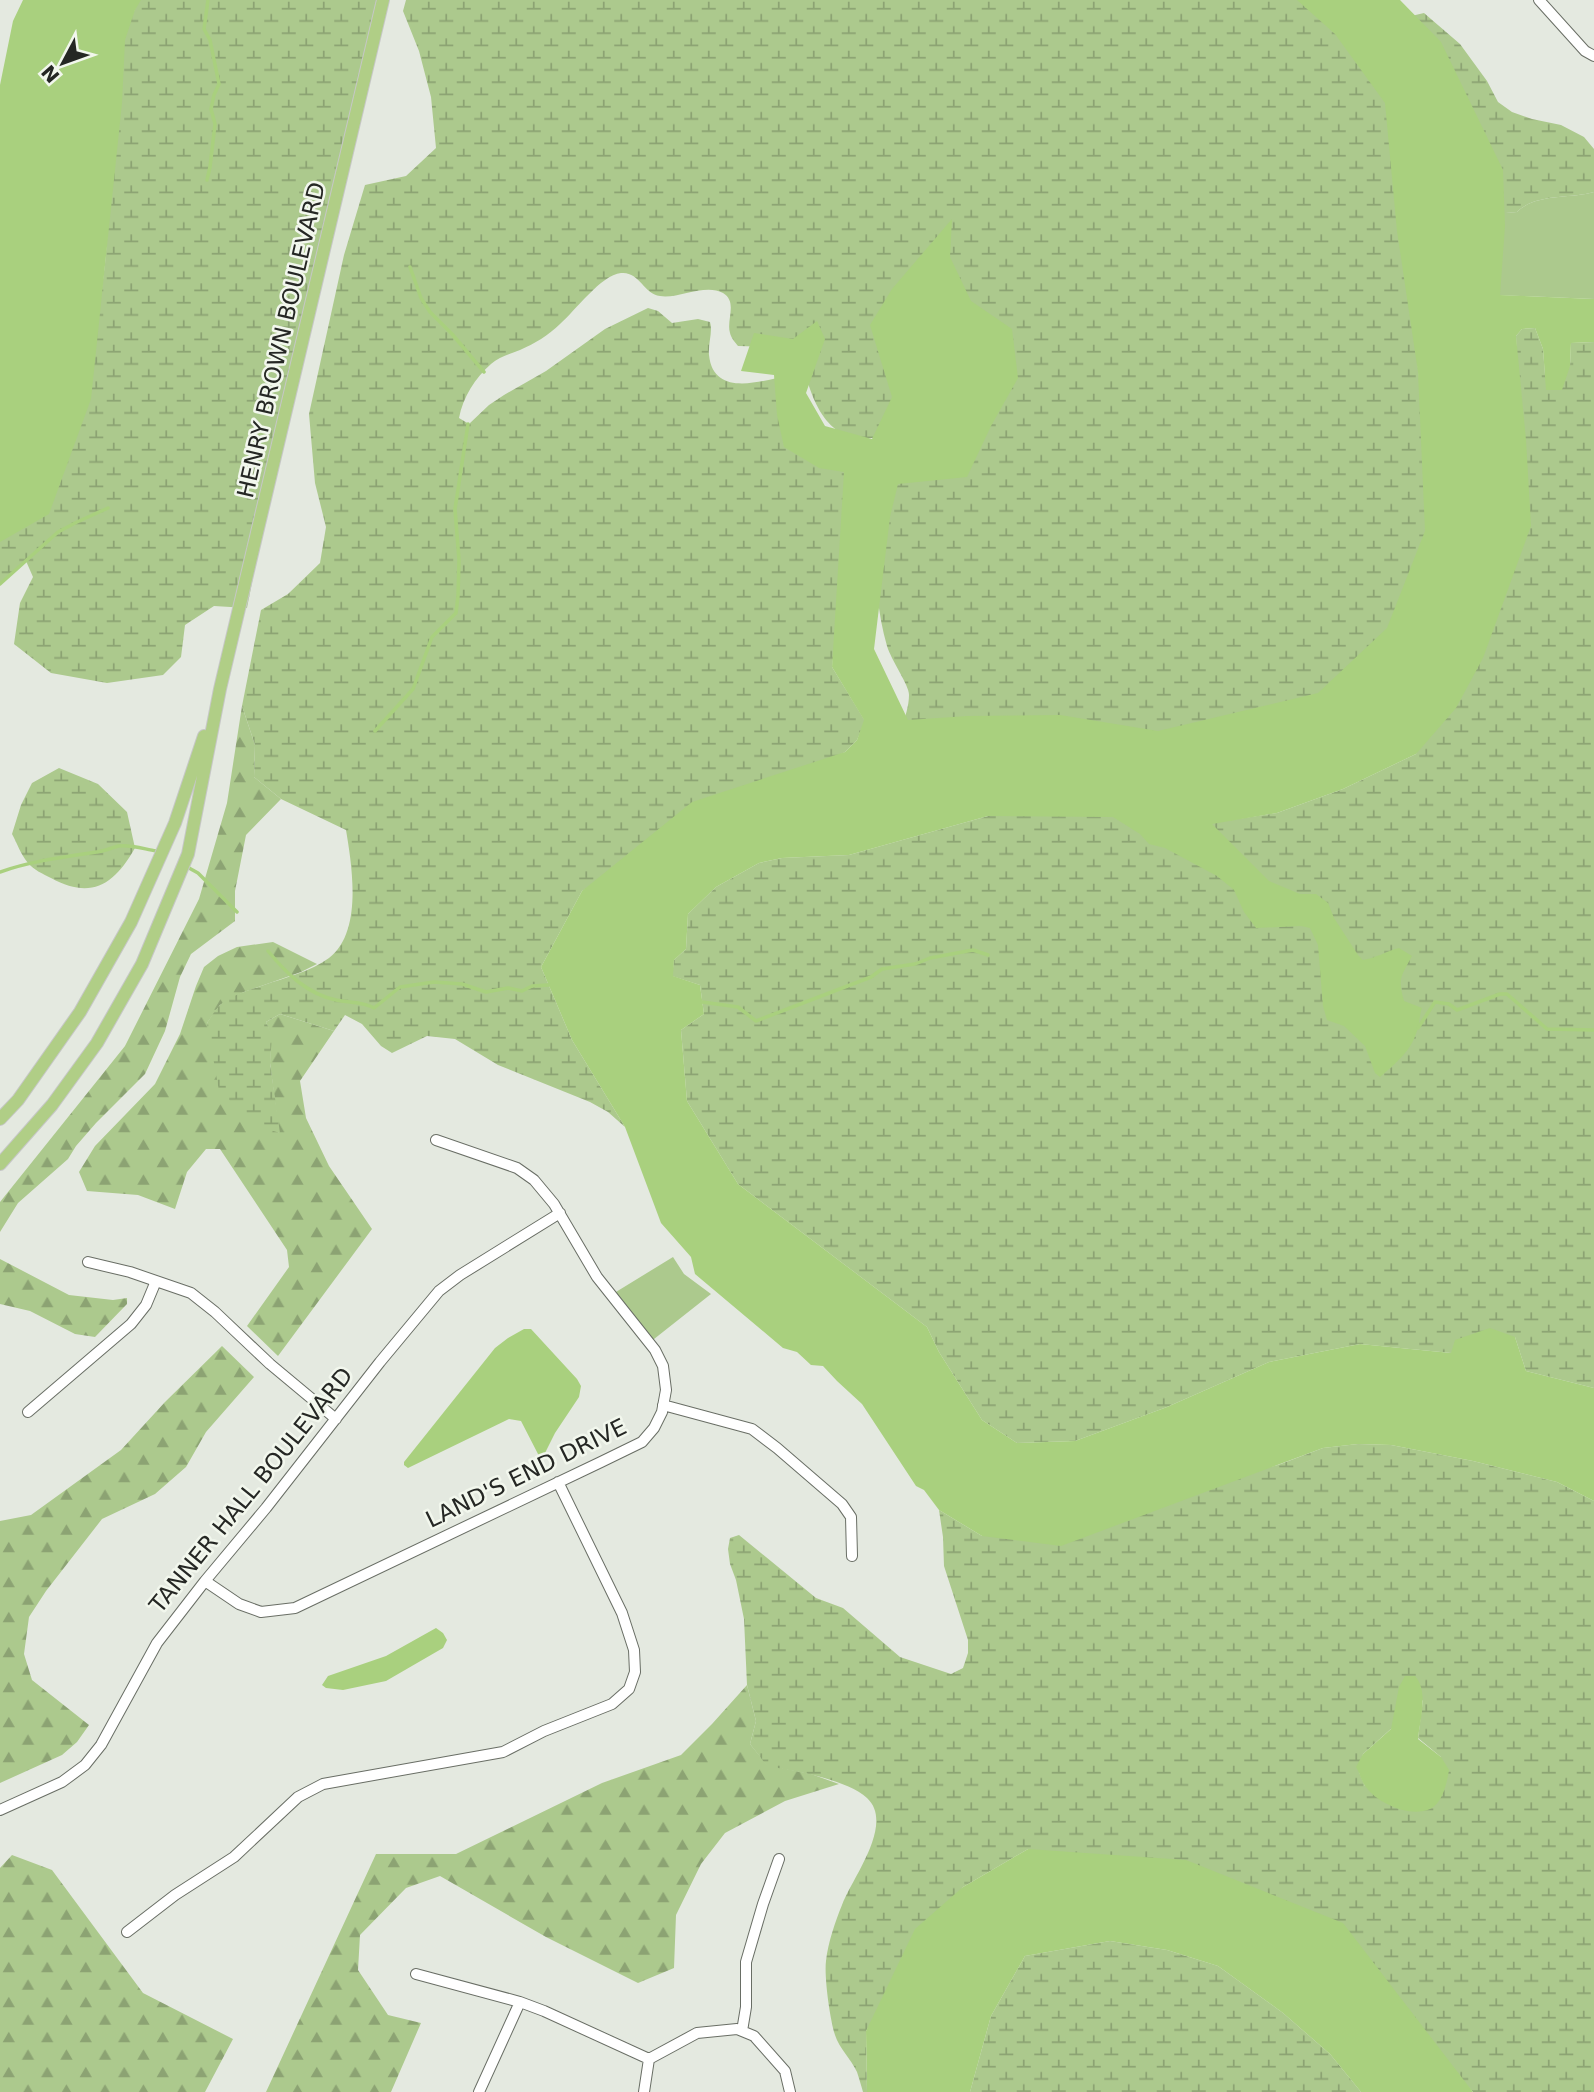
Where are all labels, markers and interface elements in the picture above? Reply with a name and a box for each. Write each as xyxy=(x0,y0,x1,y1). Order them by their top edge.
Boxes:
north arrow xyxy=(28,28,98,98)
text: N xyxy=(37,61,64,87)
street label: HENRY BROWN BOULEVARD xyxy=(232,180,330,500)
street label: TANNER HALL BOULEVARD xyxy=(143,1362,358,1618)
street label: LAND'S END DRIVE xyxy=(422,1413,630,1533)

